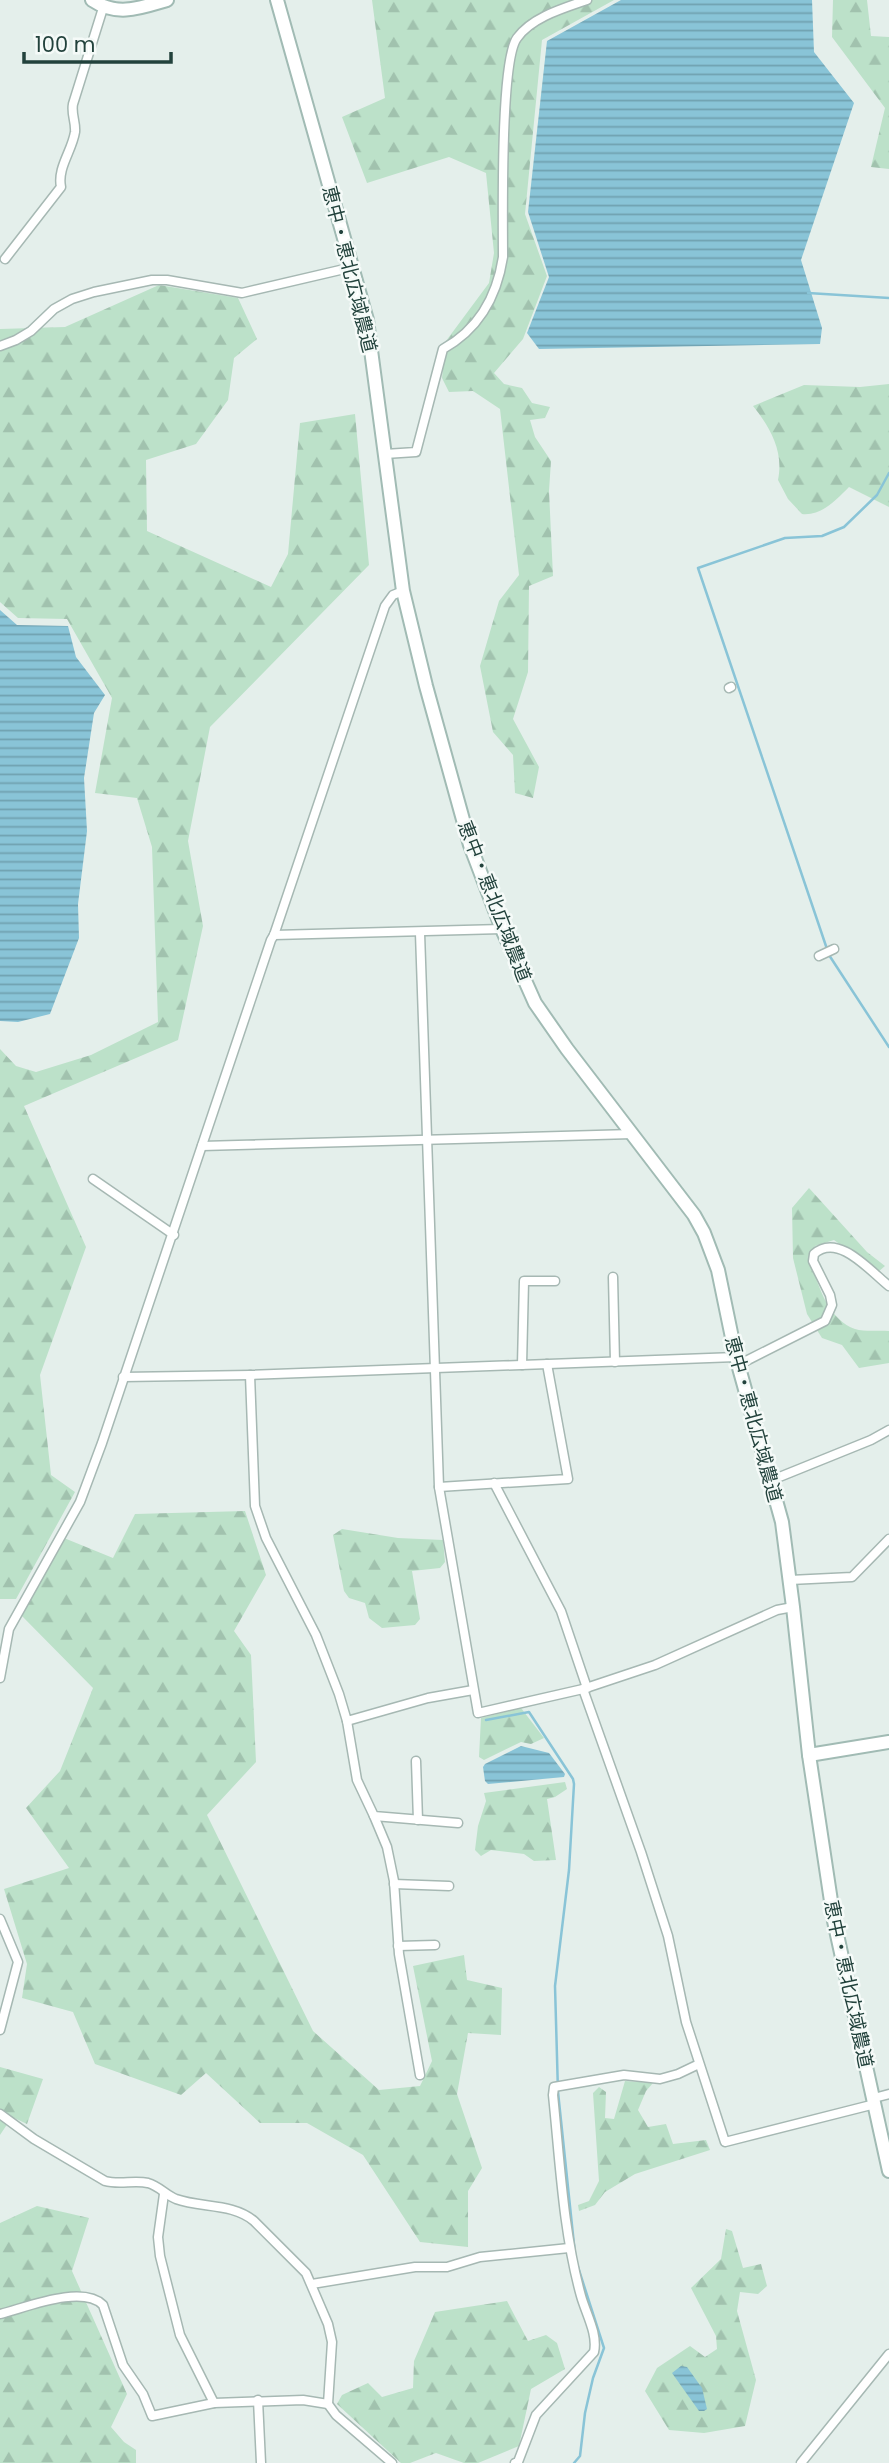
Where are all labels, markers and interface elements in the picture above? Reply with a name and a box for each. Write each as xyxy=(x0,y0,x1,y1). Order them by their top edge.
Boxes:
scale bar xyxy=(24,21,172,65)
text: 100 m xyxy=(35,30,95,59)
street label: 恵中・恵北広域農道 xyxy=(316,183,383,355)
street label: 恵中・恵北広域農道 xyxy=(451,817,538,986)
street label: 恵中・恵北広域農道 xyxy=(718,1333,789,1505)
street label: 恵中・恵北広域農道 xyxy=(818,1898,879,2071)

